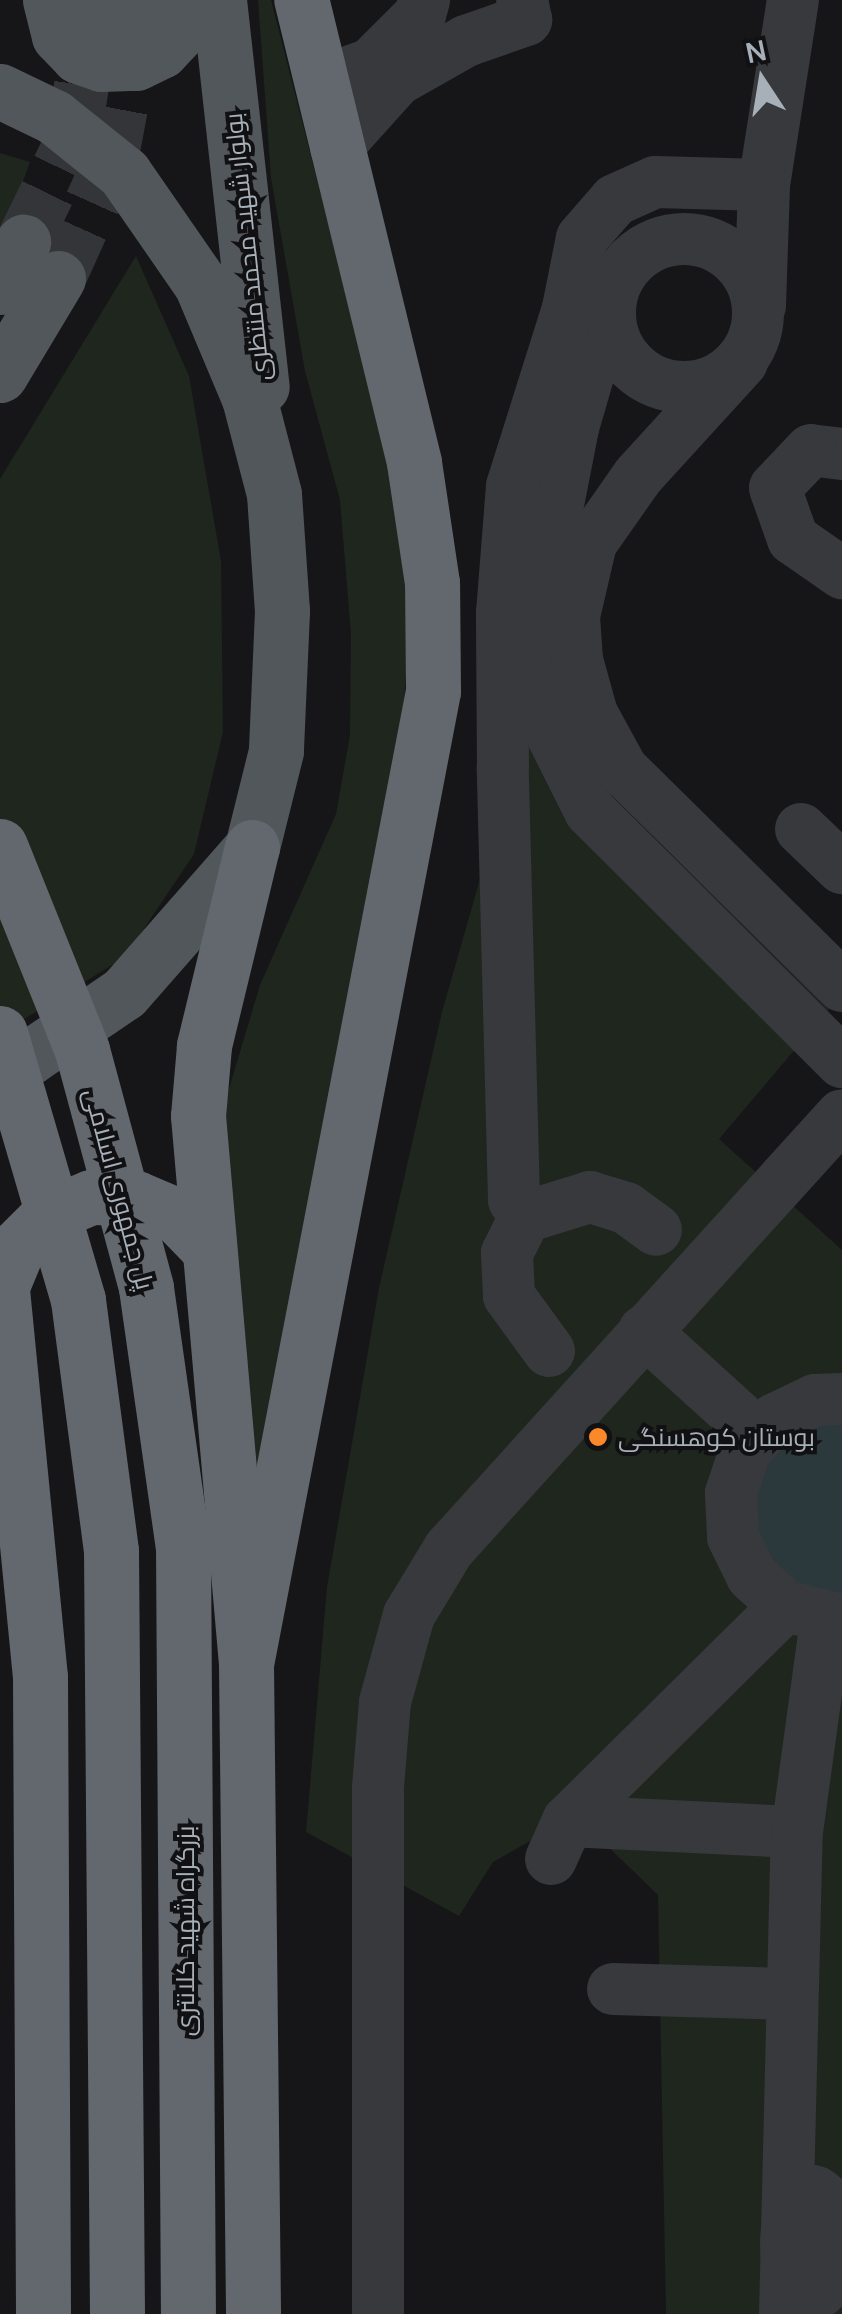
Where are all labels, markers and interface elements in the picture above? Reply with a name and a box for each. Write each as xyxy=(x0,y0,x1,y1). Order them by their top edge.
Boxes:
north arrow xyxy=(712,30,812,130)
text: N xyxy=(742,30,770,71)
street label: بولوار شهید محمد منتظری xyxy=(218,111,276,383)
street label: پل جمهوری اسلامی xyxy=(78,1085,160,1293)
place label: بوستان کوهسنگی xyxy=(618,1422,815,1452)
marker: بوستان کوهسنگی xyxy=(587,1426,609,1448)
street label: بزرگراه شهید کلانتری xyxy=(170,1826,200,2036)

